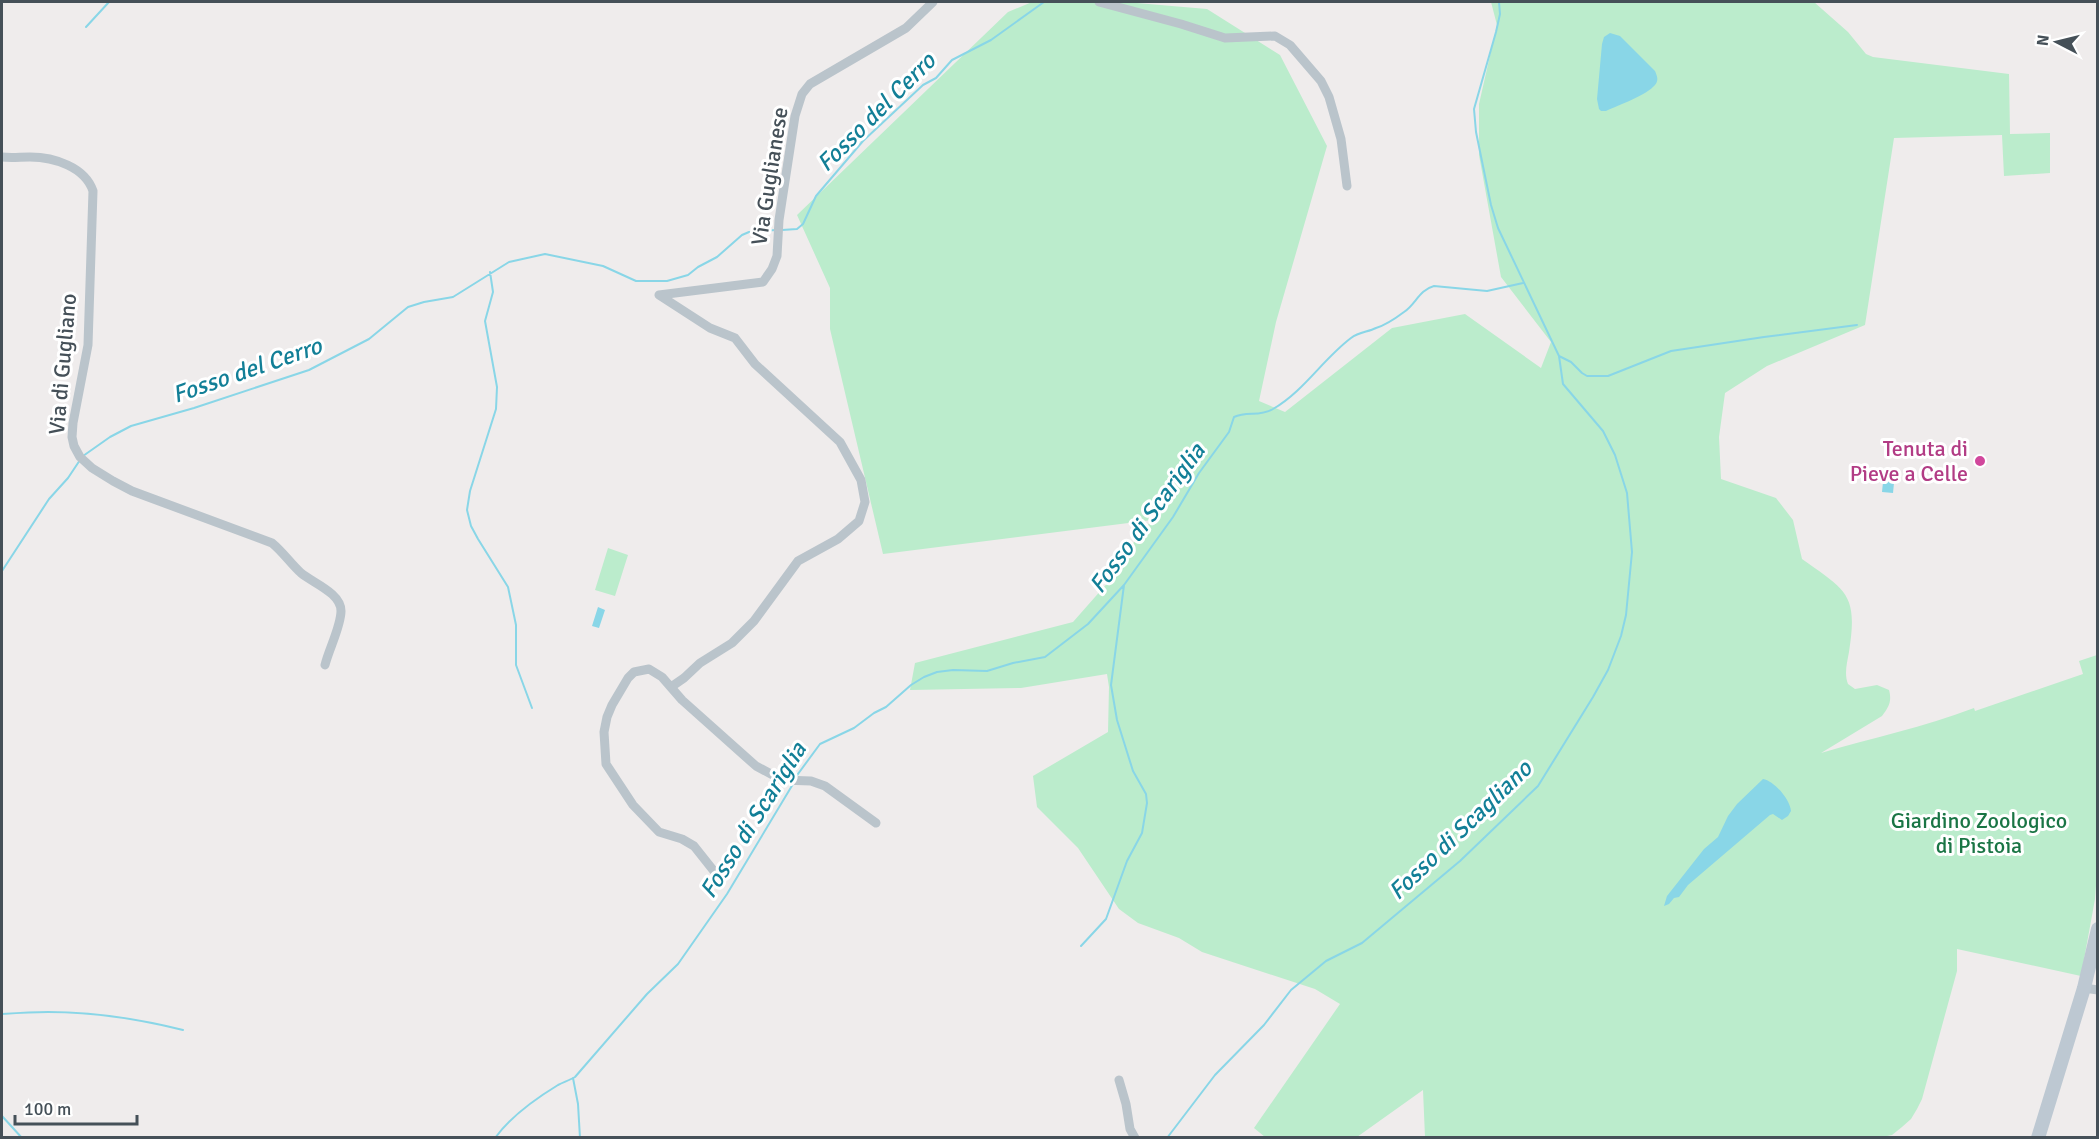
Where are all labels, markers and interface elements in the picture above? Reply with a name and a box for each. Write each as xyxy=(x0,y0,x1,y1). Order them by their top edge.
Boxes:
north arrow xyxy=(2027,12,2087,72)
text: N xyxy=(2033,34,2054,47)
water label: Fosso del Cerro xyxy=(810,45,943,178)
street label: Via Guglianese xyxy=(745,105,794,247)
street label: Via di Gugliano xyxy=(43,292,82,436)
water label: Fosso del Cerro xyxy=(168,330,327,410)
place label: Tenuta di Pieve a Celle xyxy=(1850,435,1968,487)
water label: Fosso di Scariglia xyxy=(1082,436,1212,599)
marker: Tenuta di Pieve a Celle xyxy=(1973,454,1987,468)
water label: Fosso di Scariglia xyxy=(693,736,813,904)
water label: Fosso di Scagliano xyxy=(1382,753,1539,906)
park label: Giardino Zoologico di Pistoia xyxy=(1891,807,2067,859)
scale bar xyxy=(15,1088,136,1126)
text: 100 m xyxy=(24,1098,71,1120)

